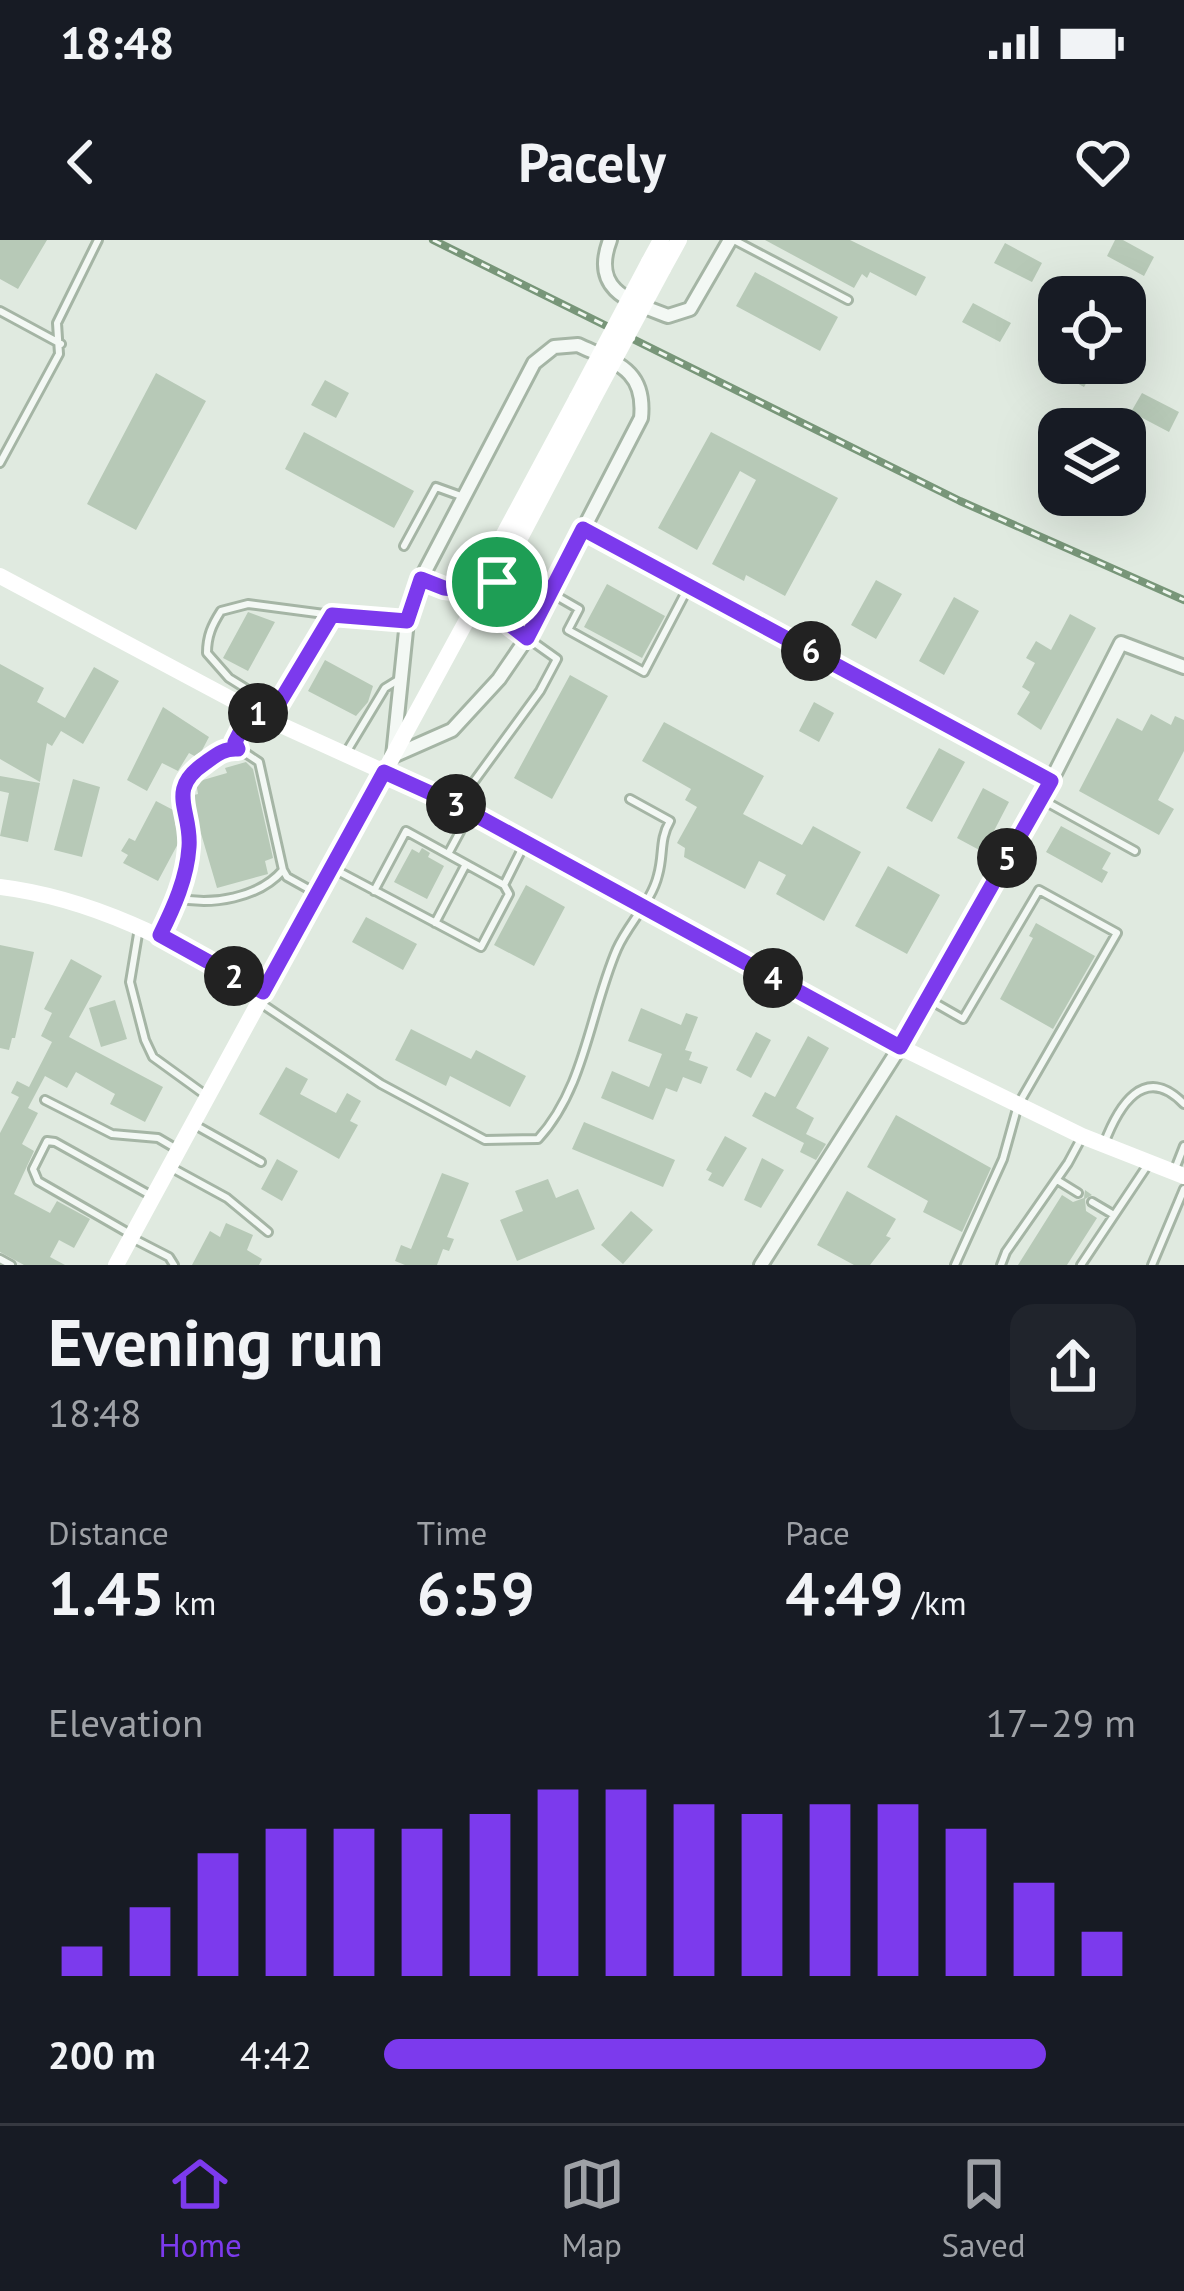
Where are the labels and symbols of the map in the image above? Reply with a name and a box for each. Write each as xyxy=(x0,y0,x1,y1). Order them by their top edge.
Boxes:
pin xyxy=(446,531,548,633)
pin: 6 xyxy=(781,621,841,681)
pin: 1 xyxy=(228,683,288,743)
pin: 3 xyxy=(426,774,486,834)
pin: 5 xyxy=(977,828,1037,888)
pin: 2 xyxy=(204,946,264,1006)
pin: 4 xyxy=(743,948,803,1008)

